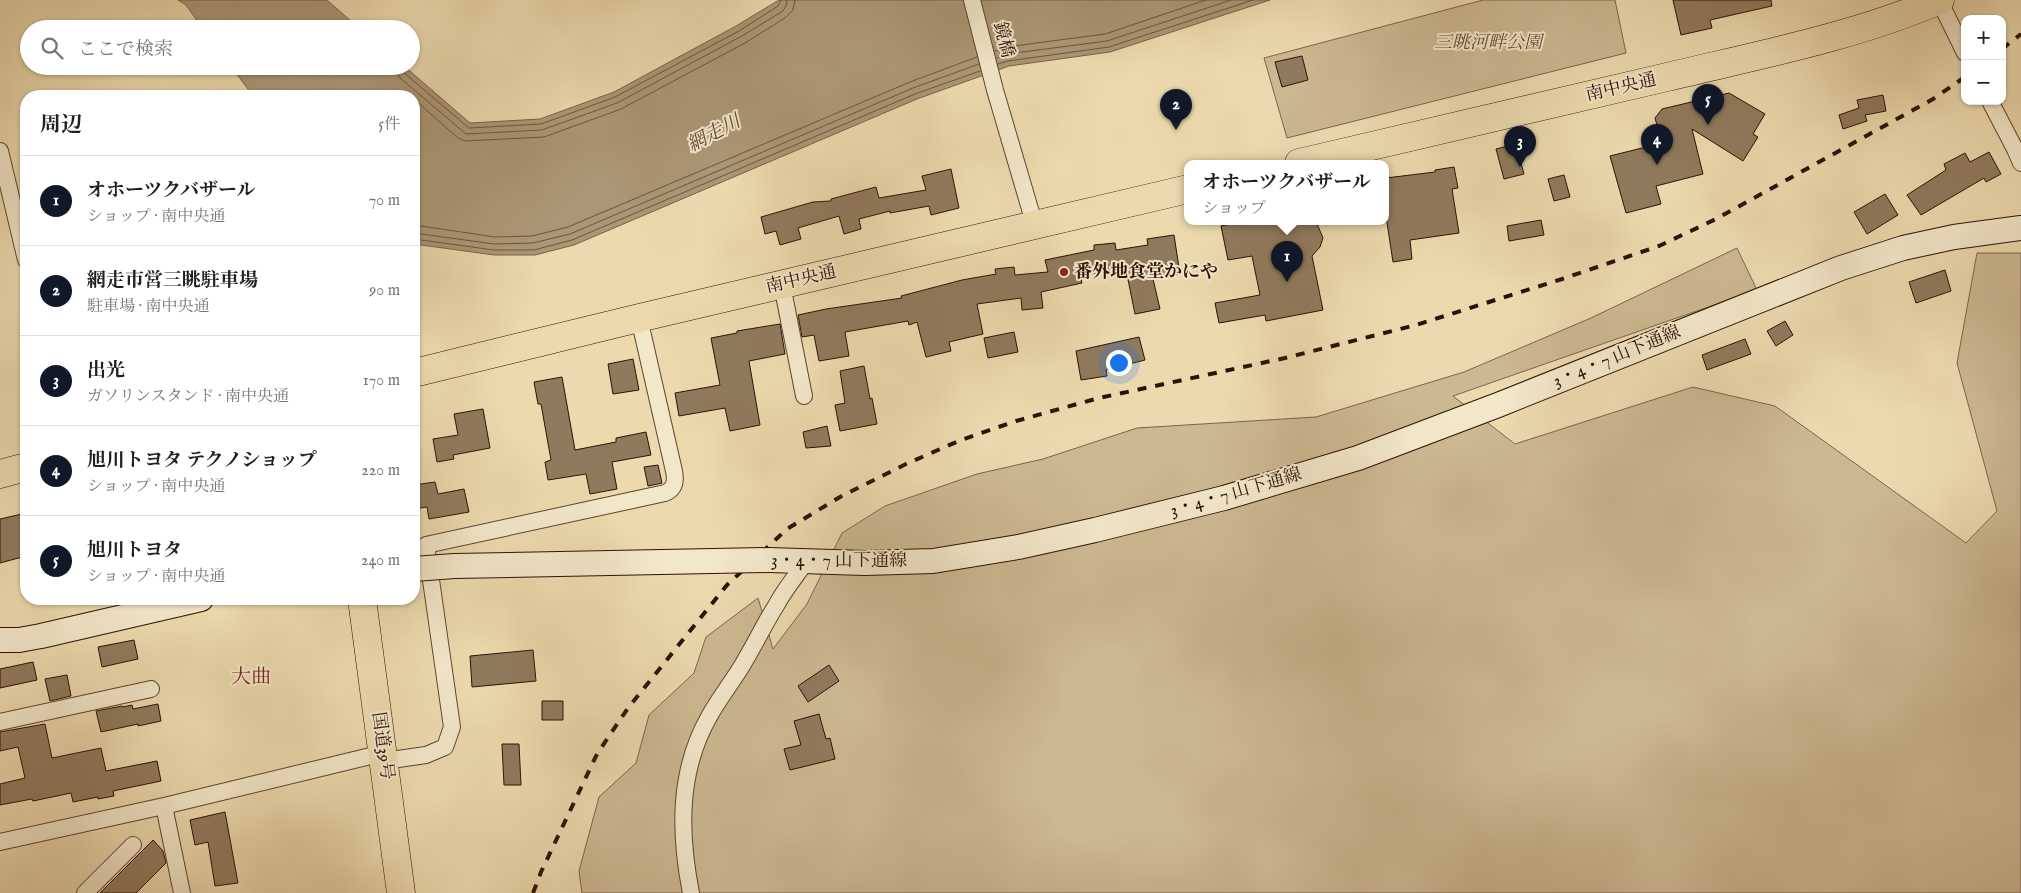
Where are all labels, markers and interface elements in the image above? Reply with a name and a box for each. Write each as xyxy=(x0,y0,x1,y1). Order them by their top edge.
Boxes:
map controls xyxy=(1961,15,2006,105)
button: + xyxy=(1961,15,2006,60)
search box xyxy=(20,20,420,75)
street label: 鏡橋 xyxy=(987,20,1019,60)
park label: 三眺河畔公園 xyxy=(1434,32,1545,55)
icon: search xyxy=(38,34,66,62)
text: ここで検索 xyxy=(78,38,173,62)
button: − xyxy=(1961,60,2006,105)
street label: 南中央通 xyxy=(1583,69,1659,107)
pin: 5 xyxy=(1692,84,1724,125)
pin: 2 xyxy=(1160,89,1192,130)
water label: 網走川 xyxy=(683,109,747,158)
text: 周辺 xyxy=(40,112,82,139)
text: 5件 xyxy=(378,115,400,135)
pin: 4 xyxy=(1641,124,1673,165)
pin: 3 xyxy=(1504,126,1536,167)
popup xyxy=(1184,160,1389,225)
text: オホーツクバザール xyxy=(1202,171,1371,195)
text: オホーツクバザール xyxy=(87,179,256,203)
text: 1 xyxy=(53,191,59,211)
text: 70 m xyxy=(369,191,400,211)
text: ショップ xyxy=(1202,199,1266,219)
text: ショップ · 南中央通 xyxy=(87,207,225,227)
pin: 1 xyxy=(1271,241,1303,282)
street label: 南中央通 xyxy=(763,261,839,299)
place label: 番外地食堂かにや xyxy=(1074,261,1218,284)
marker: 番外地食堂かにや xyxy=(1058,266,1070,278)
text: 網走市営三眺駐車場 xyxy=(87,269,258,293)
text: 2 xyxy=(52,281,60,301)
text: 90 m xyxy=(369,281,400,301)
text: 駐車場 · 南中央通 xyxy=(87,297,210,317)
street label: 3・4・7 山下通線 xyxy=(1550,321,1684,393)
your location xyxy=(1106,350,1132,376)
text: 出光 xyxy=(87,359,125,383)
text: 3 xyxy=(53,371,59,391)
text: 170 m xyxy=(363,371,400,391)
text: ガソリンスタンド · 南中央通 xyxy=(87,387,289,407)
text: 旭川トヨタ テクノショップ xyxy=(87,449,317,473)
text: 4 xyxy=(52,461,60,481)
text: 220 m xyxy=(361,461,400,481)
street label: 3・4・7 山下通線 xyxy=(1168,463,1304,523)
text: ショップ · 南中央通 xyxy=(87,477,225,497)
text: 旭川トヨタ xyxy=(87,539,182,563)
street label: 3・4・7 山下通線 xyxy=(771,550,907,573)
text: 5 xyxy=(53,551,59,571)
text: 240 m xyxy=(361,551,400,571)
text: ショップ · 南中央通 xyxy=(87,567,225,587)
district label: 大曲 xyxy=(231,665,271,690)
street label: 国道39号 xyxy=(366,710,398,782)

